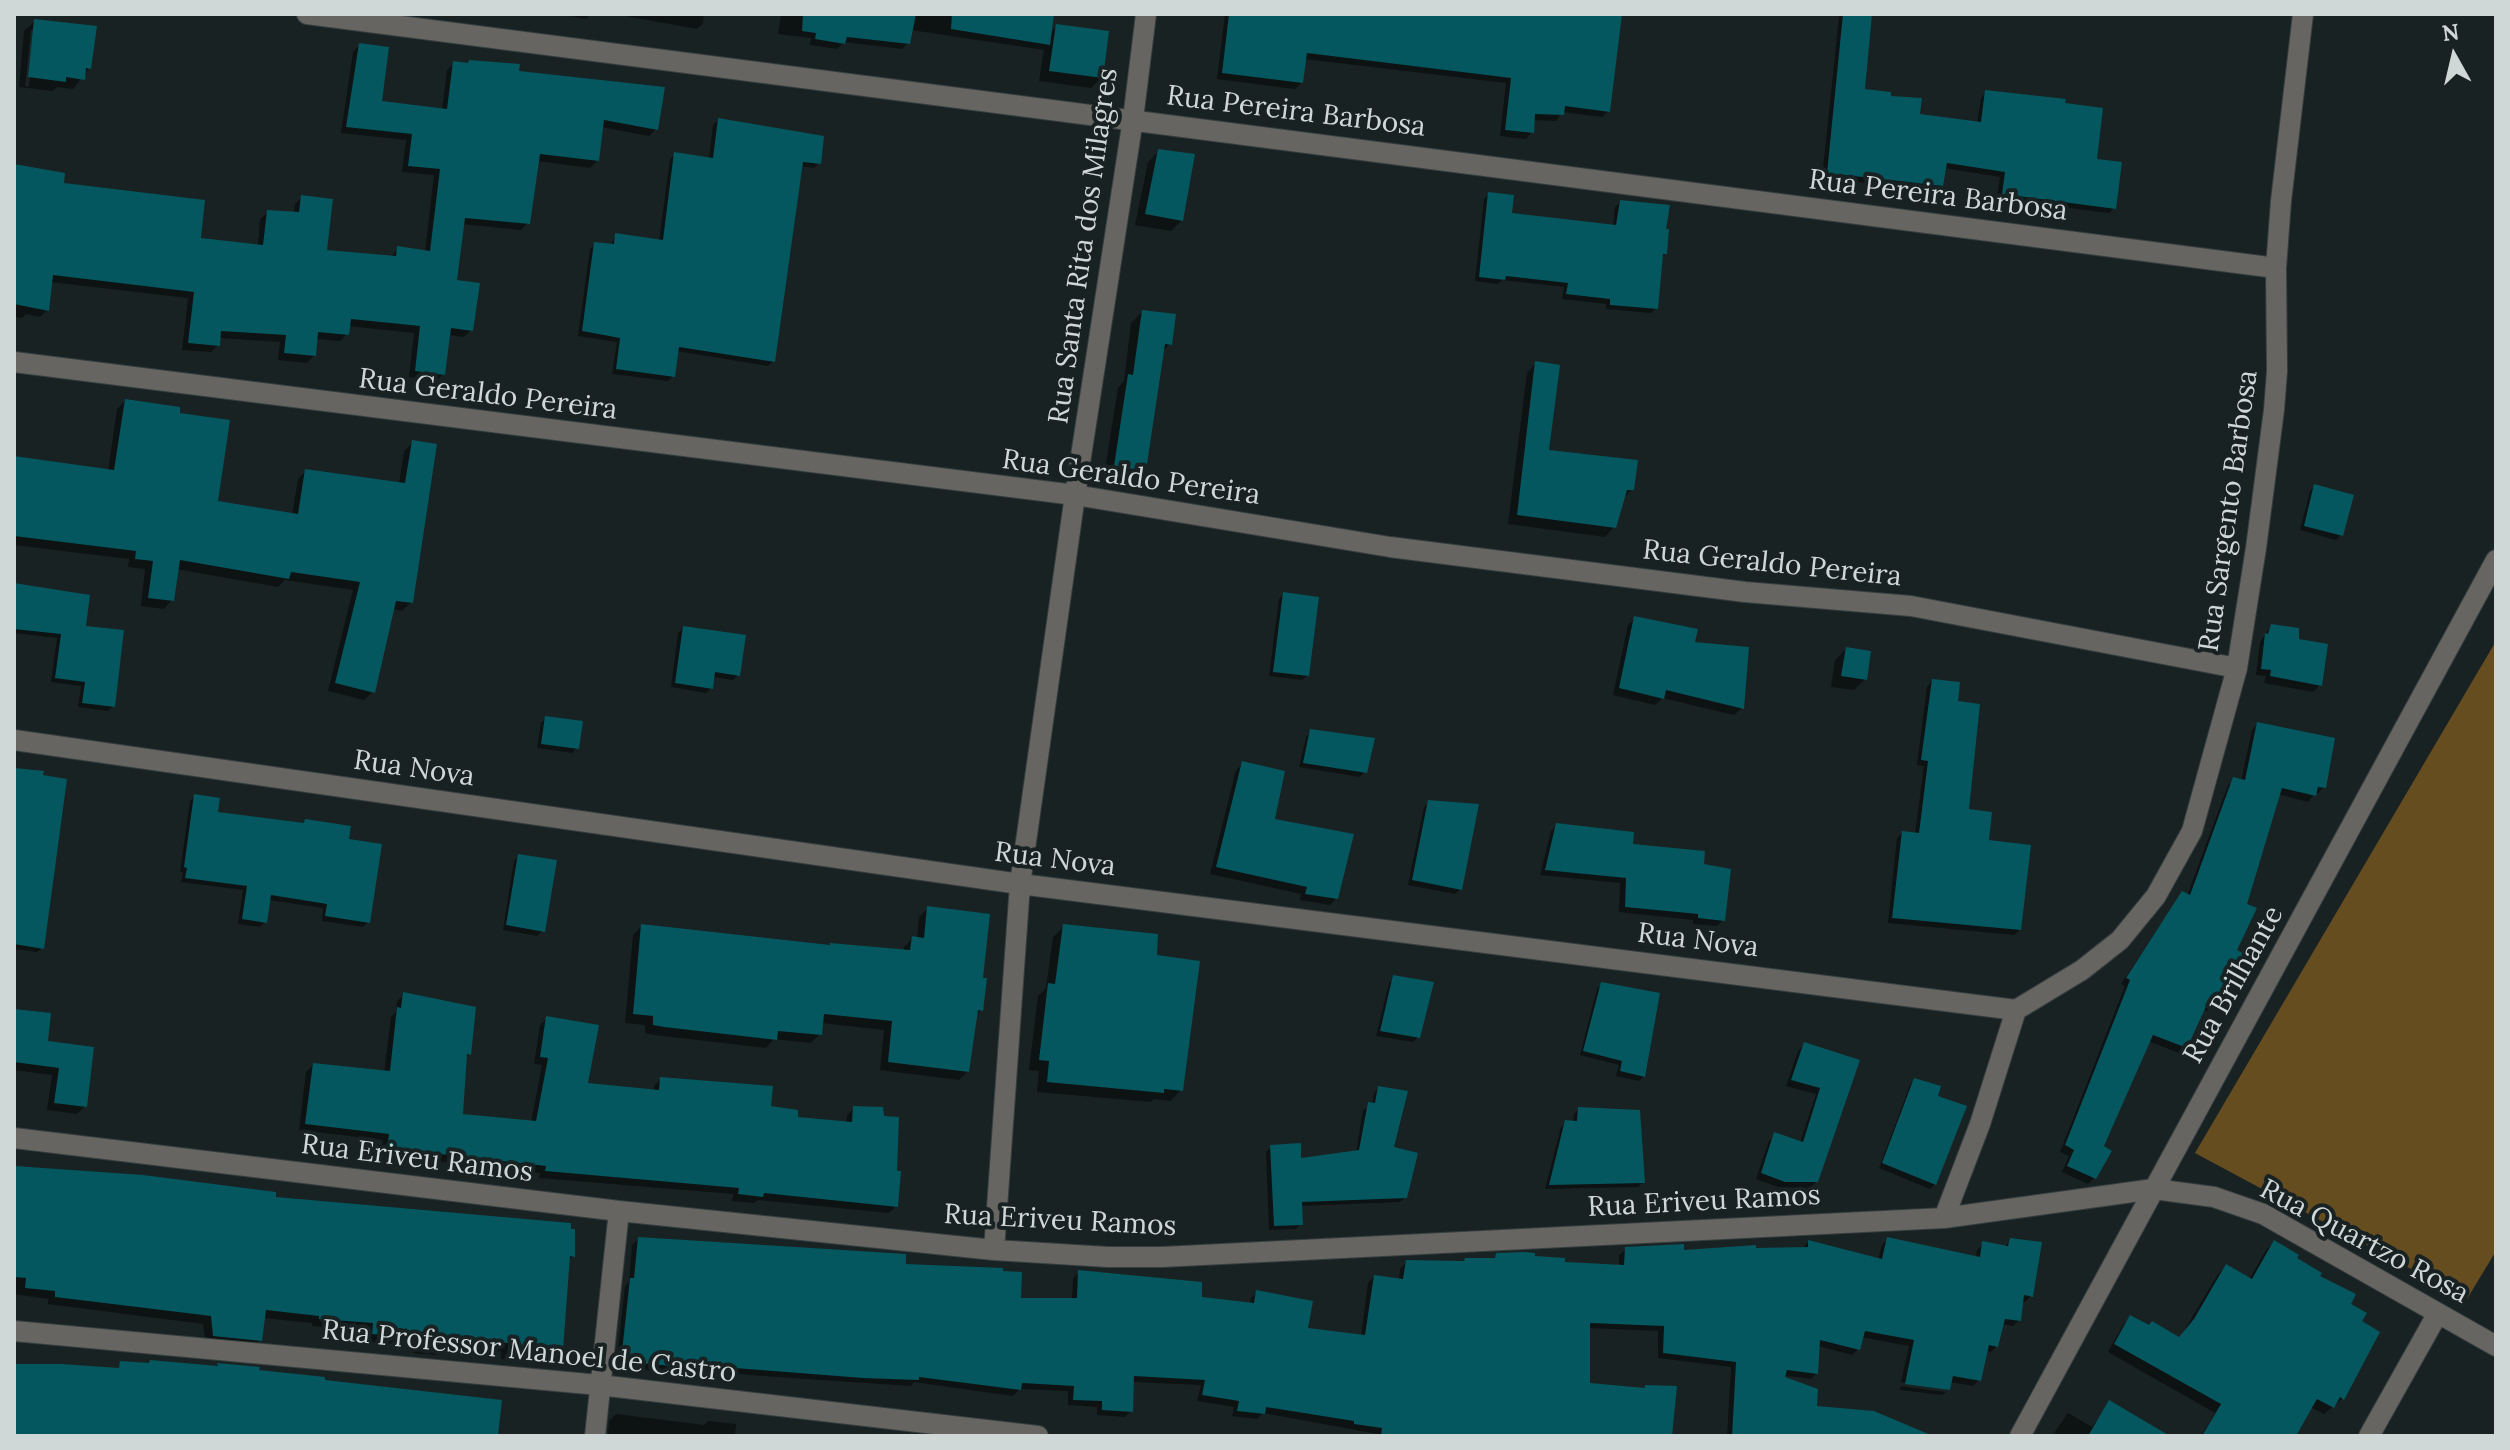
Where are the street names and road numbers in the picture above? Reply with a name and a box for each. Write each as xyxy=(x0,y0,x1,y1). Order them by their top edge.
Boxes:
street label: Rua Santa Rita dos Milagres xyxy=(1042,66,1126,426)
street label: Rua Pereira Barbosa xyxy=(1165,79,1427,145)
street label: Rua Pereira Barbosa xyxy=(1807,163,2069,229)
street label: Rua Geraldo Pereira xyxy=(357,362,619,428)
street label: Rua Sargento Barbosa xyxy=(2193,368,2265,654)
street label: Rua Geraldo Pereira xyxy=(1000,443,1262,513)
street label: Rua Geraldo Pereira xyxy=(1641,534,1903,594)
street label: Rua Nova xyxy=(351,744,477,794)
street label: Rua Nova xyxy=(993,836,1117,884)
street label: Rua Brilhante xyxy=(2177,900,2291,1070)
street label: Rua Nova xyxy=(1636,917,1760,965)
street label: Rua Eriveu Ramos xyxy=(299,1128,535,1190)
street label: Rua Quartzo Rosa xyxy=(2254,1173,2474,1311)
street label: Rua Eriveu Ramos xyxy=(1587,1179,1821,1225)
street label: Rua Eriveu Ramos xyxy=(943,1198,1177,1244)
street label: Rua Professor Manoel de Castro xyxy=(320,1314,738,1390)

